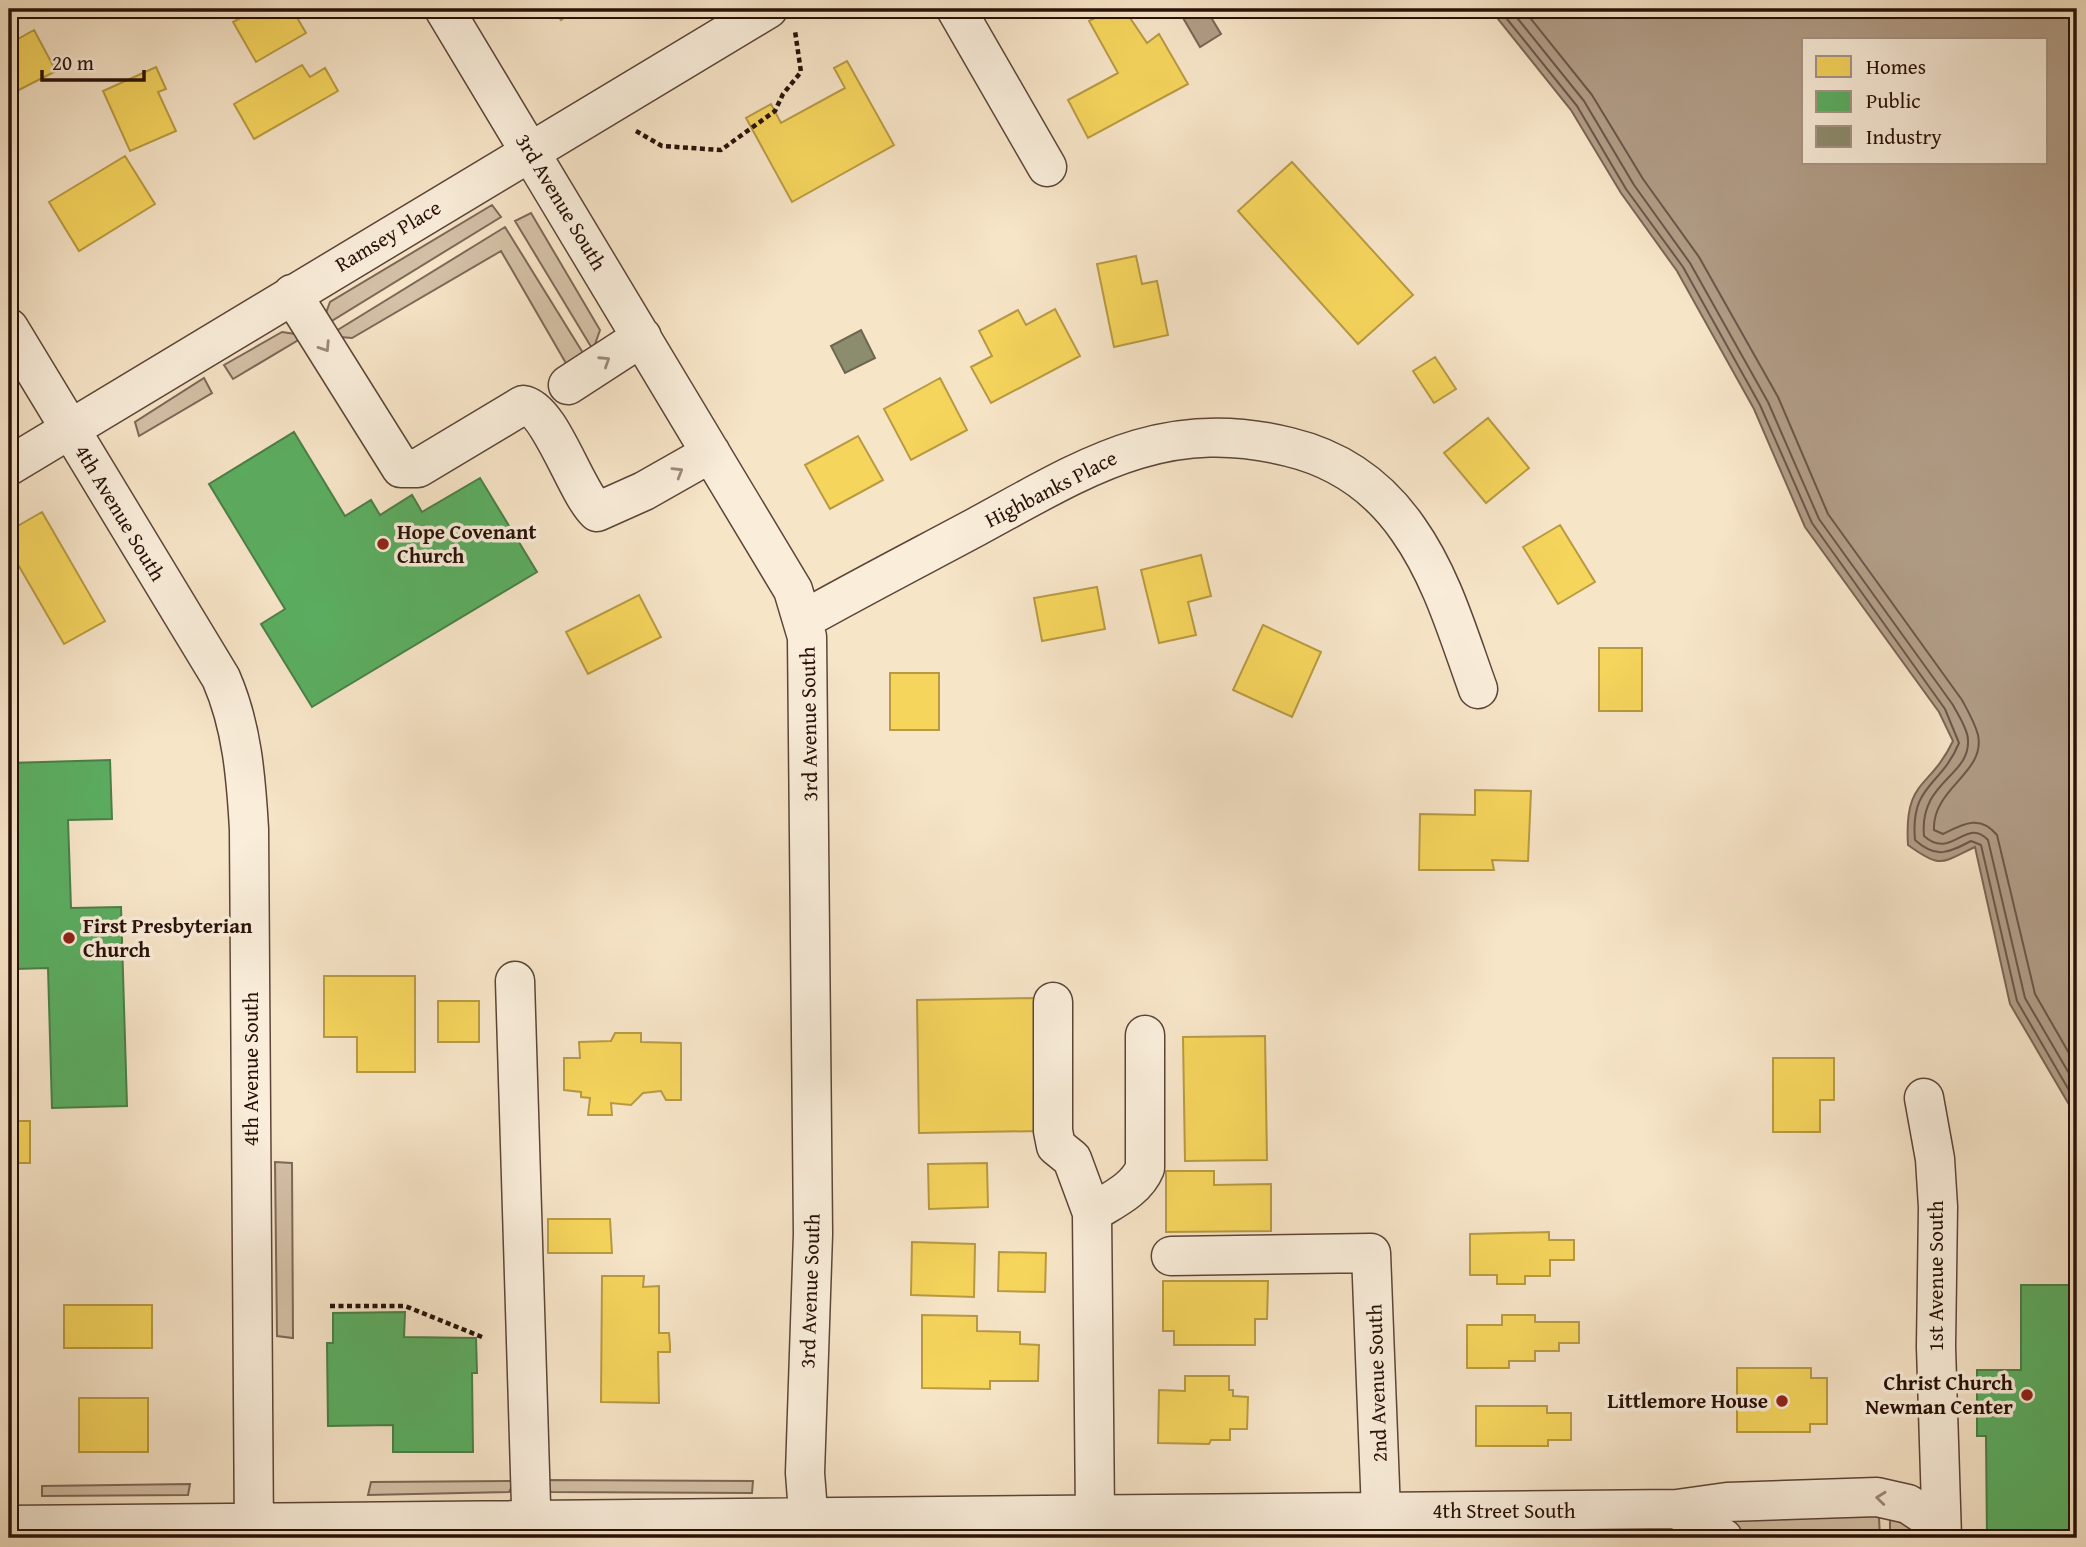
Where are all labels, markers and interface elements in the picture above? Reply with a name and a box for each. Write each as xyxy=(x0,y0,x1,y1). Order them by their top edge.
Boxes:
scale bar xyxy=(42,38,144,82)
legend xyxy=(1802,38,2048,164)
text: 20 m xyxy=(52,47,94,78)
text: Homes xyxy=(1866,51,1926,82)
text: Public xyxy=(1866,85,1921,116)
text: Industry xyxy=(1866,121,1942,152)
street label: 3rd Avenue South xyxy=(508,127,615,276)
street label: Ramsey Place xyxy=(329,192,447,279)
one-way arrow xyxy=(316,339,329,352)
one-way arrow xyxy=(598,356,611,369)
street label: 4th Avenue South xyxy=(67,438,174,587)
street label: Highbanks Place xyxy=(979,442,1122,535)
one-way arrow xyxy=(671,468,684,481)
place label: Hope Covenant Church xyxy=(397,516,536,571)
marker: Hope Covenant Church xyxy=(375,536,391,552)
street label: 3rd Avenue South xyxy=(792,646,825,802)
place label: First Presbyterian Church xyxy=(83,910,253,965)
marker: First Presbyterian Church xyxy=(61,930,77,946)
street label: 4th Avenue South xyxy=(235,991,266,1146)
street label: 1st Avenue South xyxy=(1920,1200,1951,1352)
street label: 3rd Avenue South xyxy=(791,1213,828,1369)
street label: 2nd Avenue South xyxy=(1358,1303,1395,1463)
place label: Christ Church Newman Center xyxy=(1865,1367,2014,1422)
place label: Littlemore House xyxy=(1607,1385,1768,1416)
marker: Christ Church Newman Center xyxy=(2019,1387,2035,1403)
marker: Littlemore House xyxy=(1774,1393,1790,1409)
one-way arrow xyxy=(1875,1491,1886,1506)
street label: 4th Street South xyxy=(1432,1495,1576,1526)

